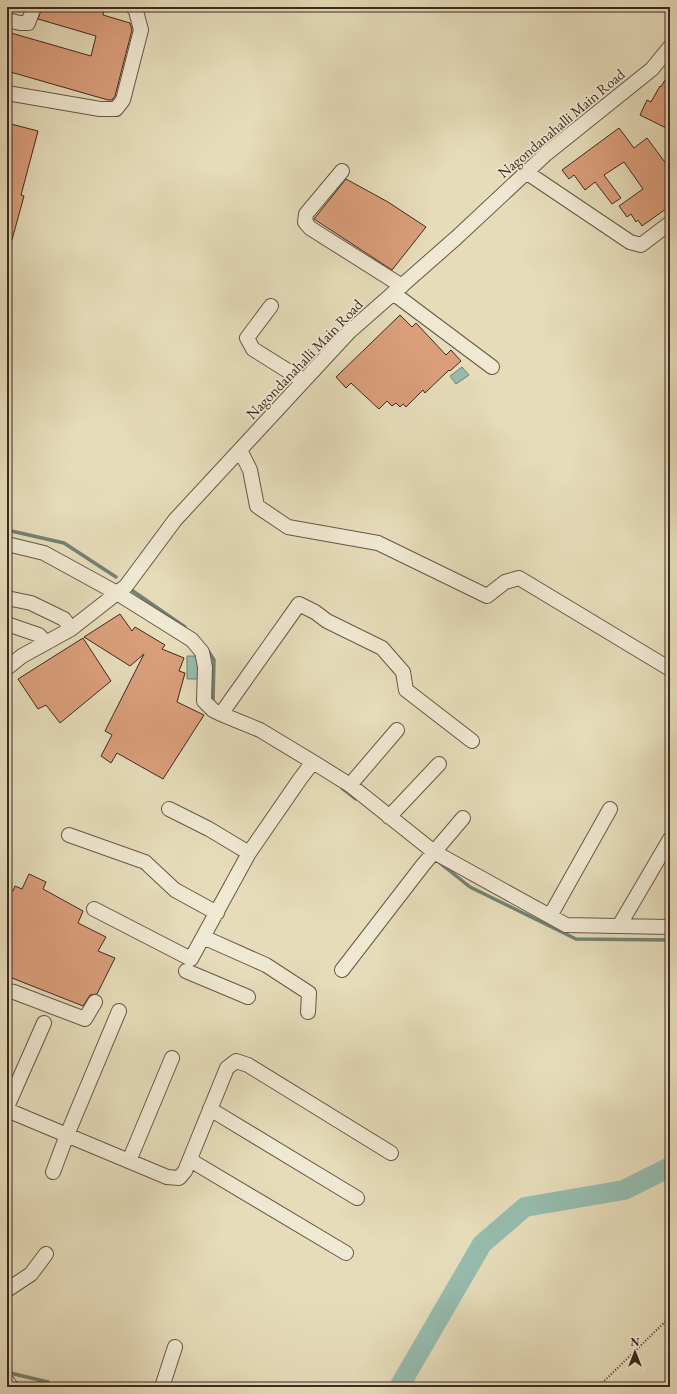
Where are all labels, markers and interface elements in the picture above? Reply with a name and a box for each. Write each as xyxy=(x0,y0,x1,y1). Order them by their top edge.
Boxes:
street label: Nagondanahalli Main Road xyxy=(494,64,629,182)
street label: Nagondanahalli Main Road xyxy=(242,295,367,423)
north arrow xyxy=(615,1332,655,1372)
text: N xyxy=(631,1335,640,1349)

